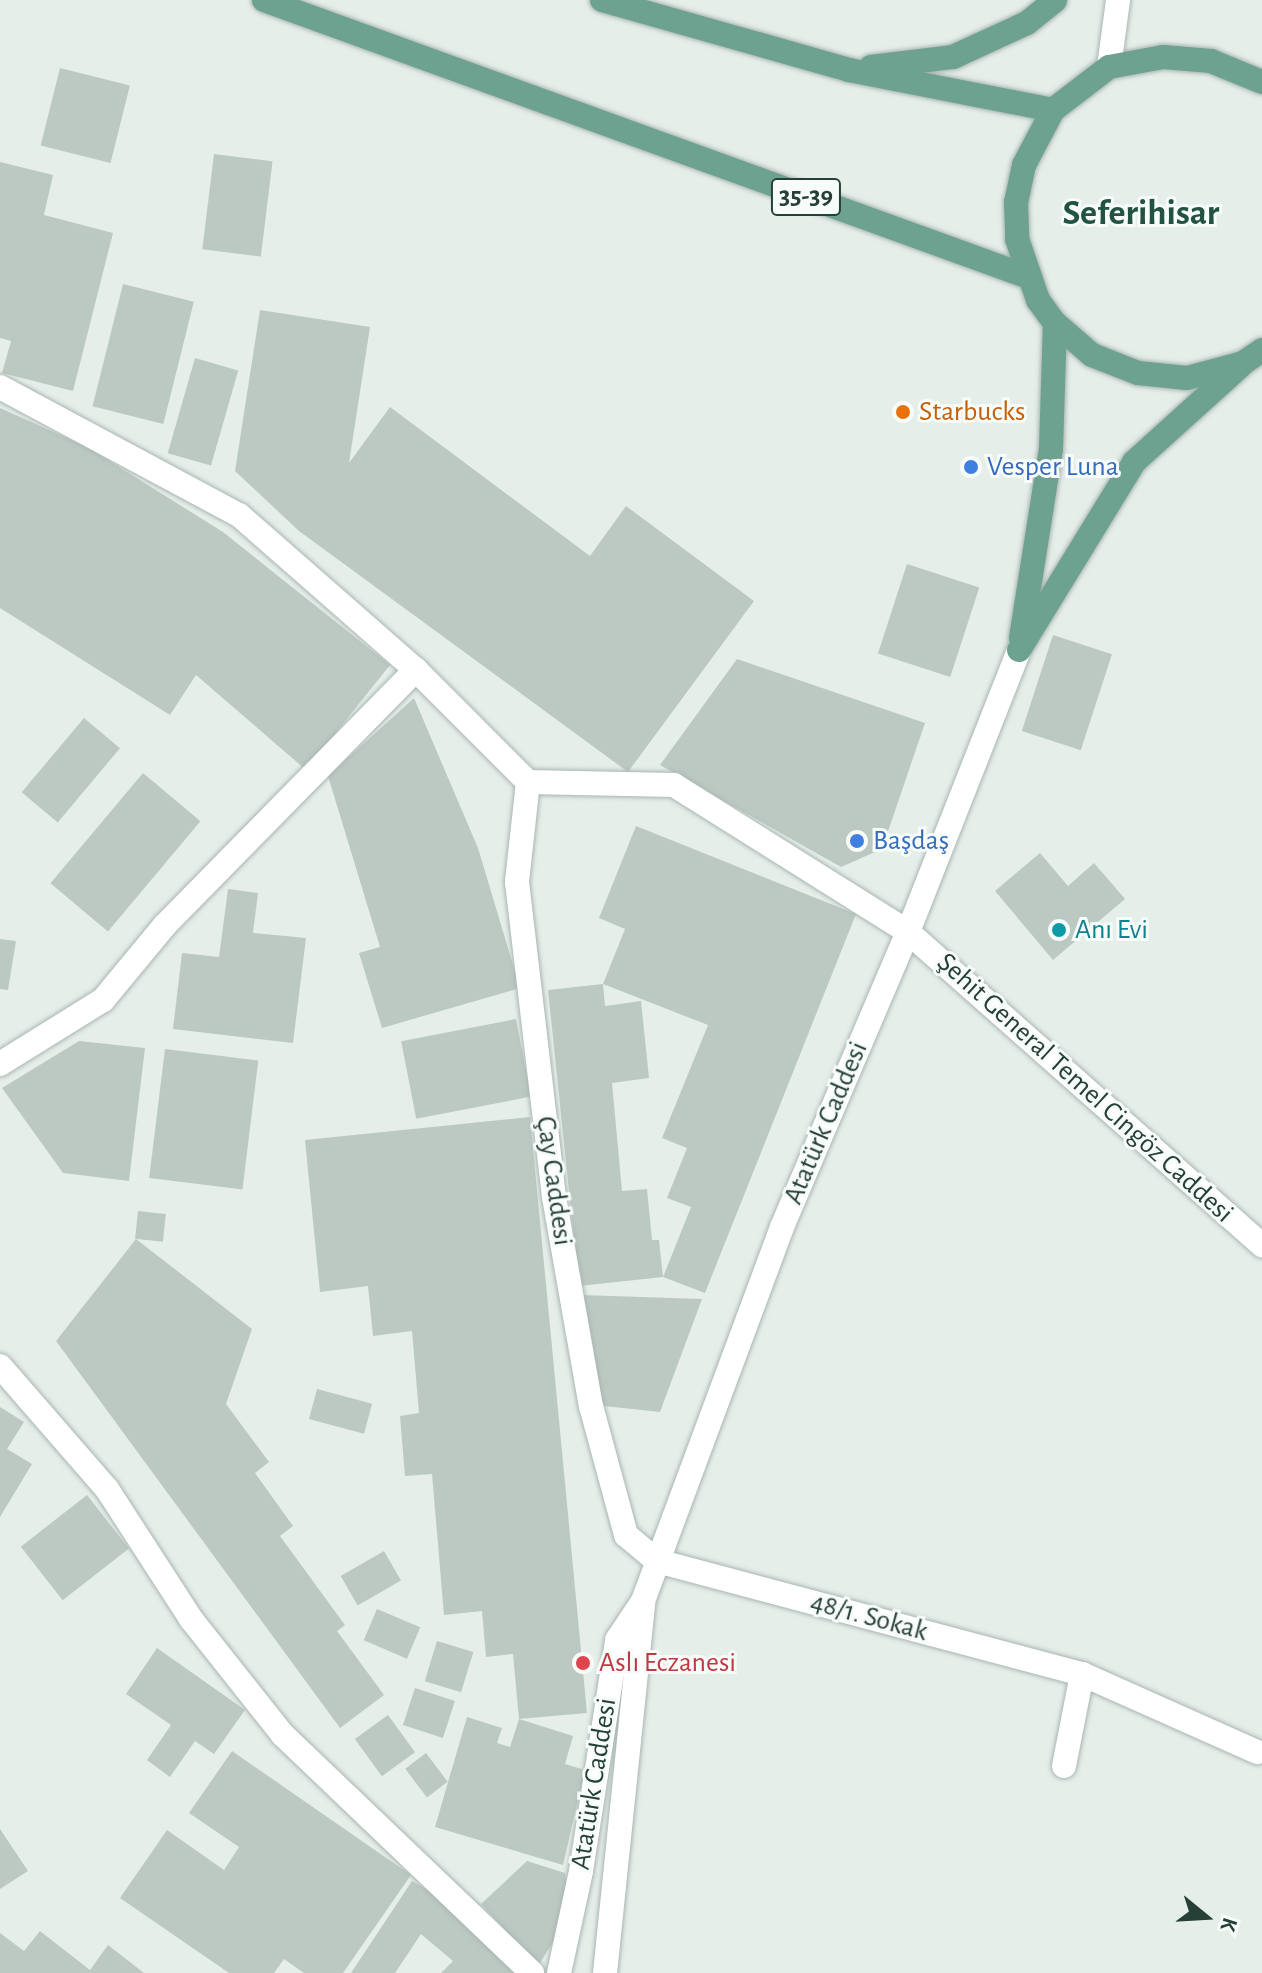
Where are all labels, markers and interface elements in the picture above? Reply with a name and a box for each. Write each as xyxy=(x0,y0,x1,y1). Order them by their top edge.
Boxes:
road number: 35-39 xyxy=(770,175,842,219)
district label: Seferihisar xyxy=(1063,192,1219,236)
place label: Starbucks xyxy=(919,395,1025,429)
marker: Starbucks xyxy=(894,403,912,421)
place label: Vesper Luna xyxy=(987,450,1119,484)
marker: Vesper Luna xyxy=(962,458,980,476)
place label: Başdaş xyxy=(873,824,949,858)
marker: Başdaş xyxy=(848,832,866,850)
place label: Anı Evi xyxy=(1075,913,1148,947)
marker: Anı Evi xyxy=(1050,921,1068,939)
street label: Şehit General Temel Cingöz Caddesi xyxy=(930,946,1240,1230)
street label: Atatürk Caddesi xyxy=(777,1037,875,1209)
street label: Çay Caddesi xyxy=(528,1114,580,1248)
street label: 48/1. Sokak xyxy=(807,1585,931,1649)
place label: Aslı Eczanesi xyxy=(599,1646,736,1680)
marker: Aslı Eczanesi xyxy=(574,1654,592,1672)
street label: Atatürk Caddesi xyxy=(564,1696,624,1872)
north arrow xyxy=(1166,1877,1246,1957)
text: K xyxy=(1216,1915,1241,1934)

